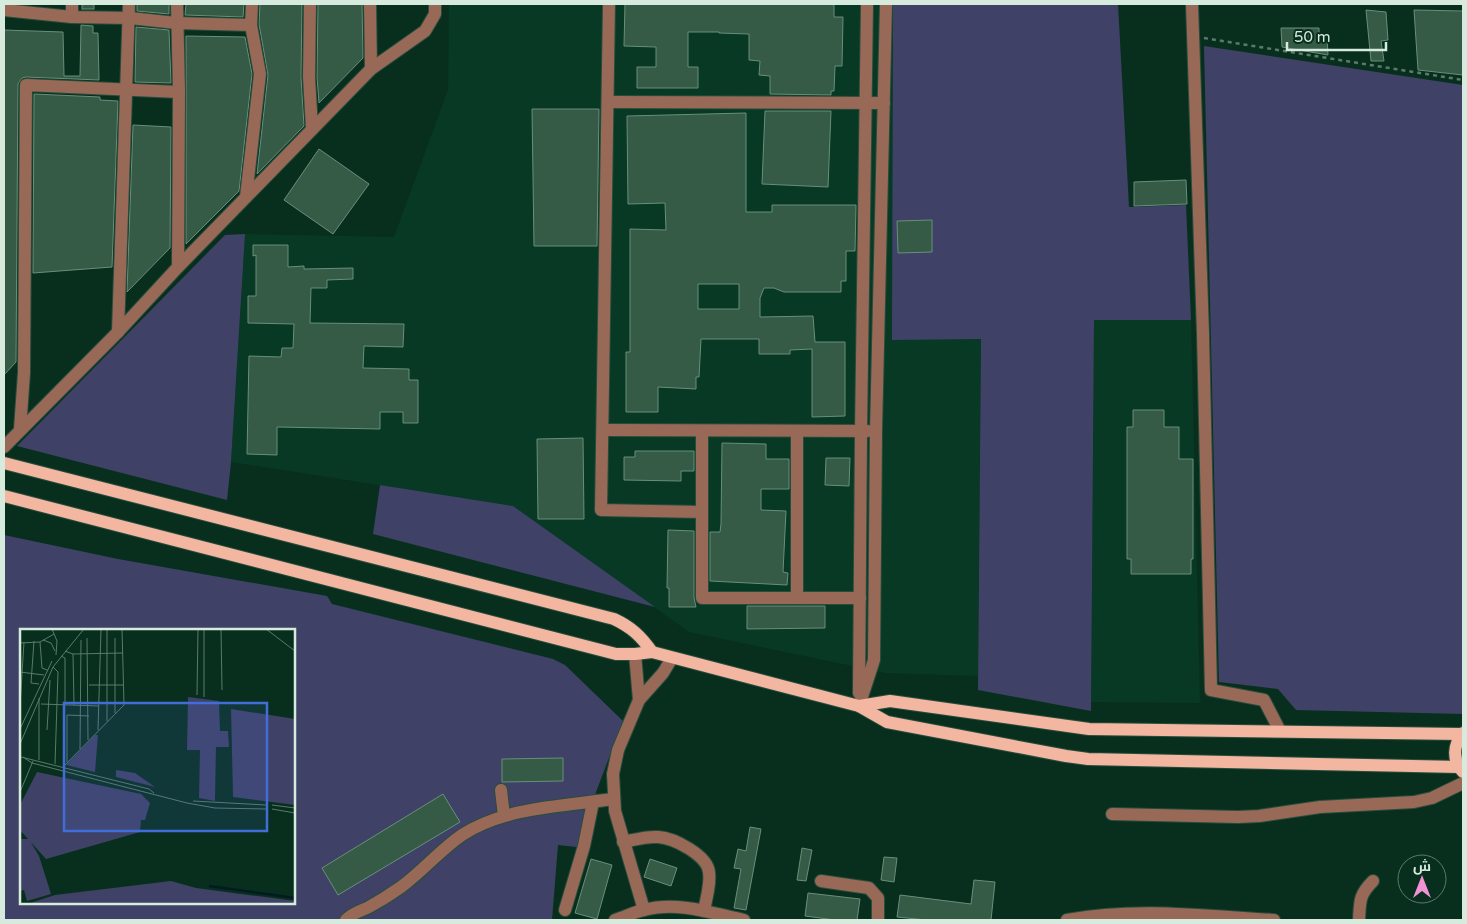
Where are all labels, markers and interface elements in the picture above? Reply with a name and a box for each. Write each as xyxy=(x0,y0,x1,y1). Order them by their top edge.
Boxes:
scale bar xyxy=(1287,20,1386,52)
text: 50 m xyxy=(1294,28,1331,46)
inset map xyxy=(20,629,295,904)
north arrow xyxy=(1397,854,1447,904)
text: ش xyxy=(1413,858,1431,875)

